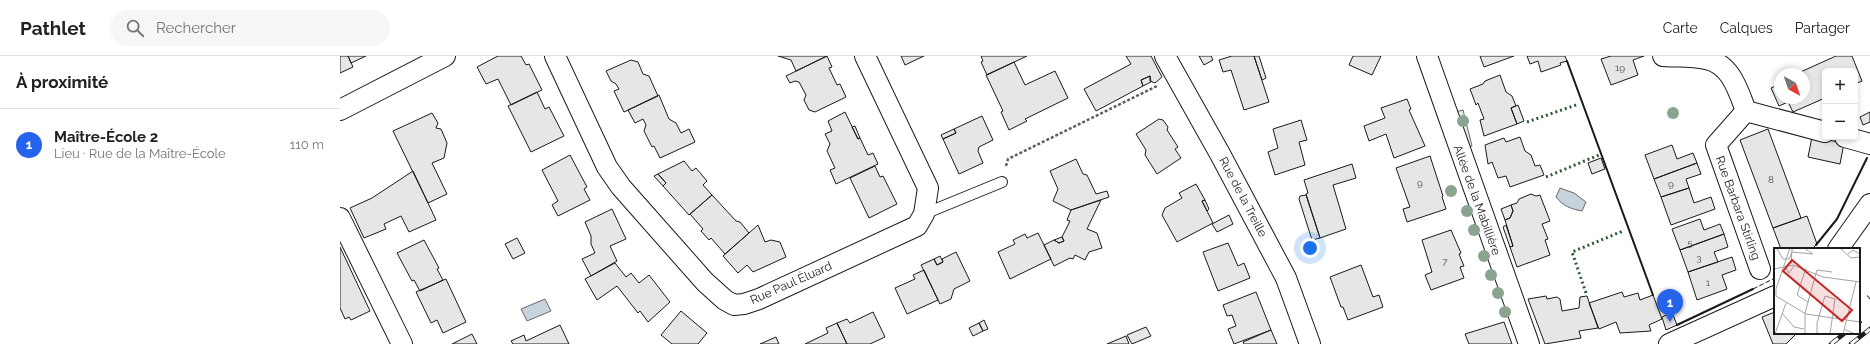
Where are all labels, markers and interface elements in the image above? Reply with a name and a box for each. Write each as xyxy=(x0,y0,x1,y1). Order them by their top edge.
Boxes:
search box xyxy=(110,10,390,46)
text: Pathlet xyxy=(20,17,86,39)
icon: search xyxy=(124,17,146,39)
text: Rechercher xyxy=(156,19,236,37)
text: Carte xyxy=(1663,20,1698,36)
text: Calques xyxy=(1720,20,1773,36)
text: Partager xyxy=(1795,20,1850,36)
house number: 19 xyxy=(1615,62,1625,73)
north arrow xyxy=(1774,68,1810,104)
map controls xyxy=(1822,68,1858,140)
button: + xyxy=(1822,68,1858,104)
text: À proximité xyxy=(16,72,108,92)
button: − xyxy=(1822,104,1858,140)
text: Maître-École 2 xyxy=(54,128,158,146)
text: 1 xyxy=(26,137,32,152)
text: 110 m xyxy=(290,137,324,152)
street label: Allée de la Mabillière xyxy=(1450,143,1504,257)
text: Lieu · Rue de la Maître-École xyxy=(54,146,226,161)
street label: Rue Barbara Stirling xyxy=(1713,154,1763,262)
street label: Rue de la Treille xyxy=(1216,155,1270,239)
house number: 8 xyxy=(1768,174,1774,185)
house number: 9 xyxy=(1417,177,1423,188)
house number: 9 xyxy=(1668,178,1674,189)
house number: 5 xyxy=(1687,237,1693,248)
your location xyxy=(1300,238,1320,258)
inset map xyxy=(1774,248,1860,334)
house number: 3 xyxy=(1696,252,1702,263)
house number: 7 xyxy=(1442,256,1448,267)
street label: Rue Paul Éluard xyxy=(748,259,834,307)
house number: 1 xyxy=(1706,277,1711,288)
pin: 1 xyxy=(1657,289,1683,322)

